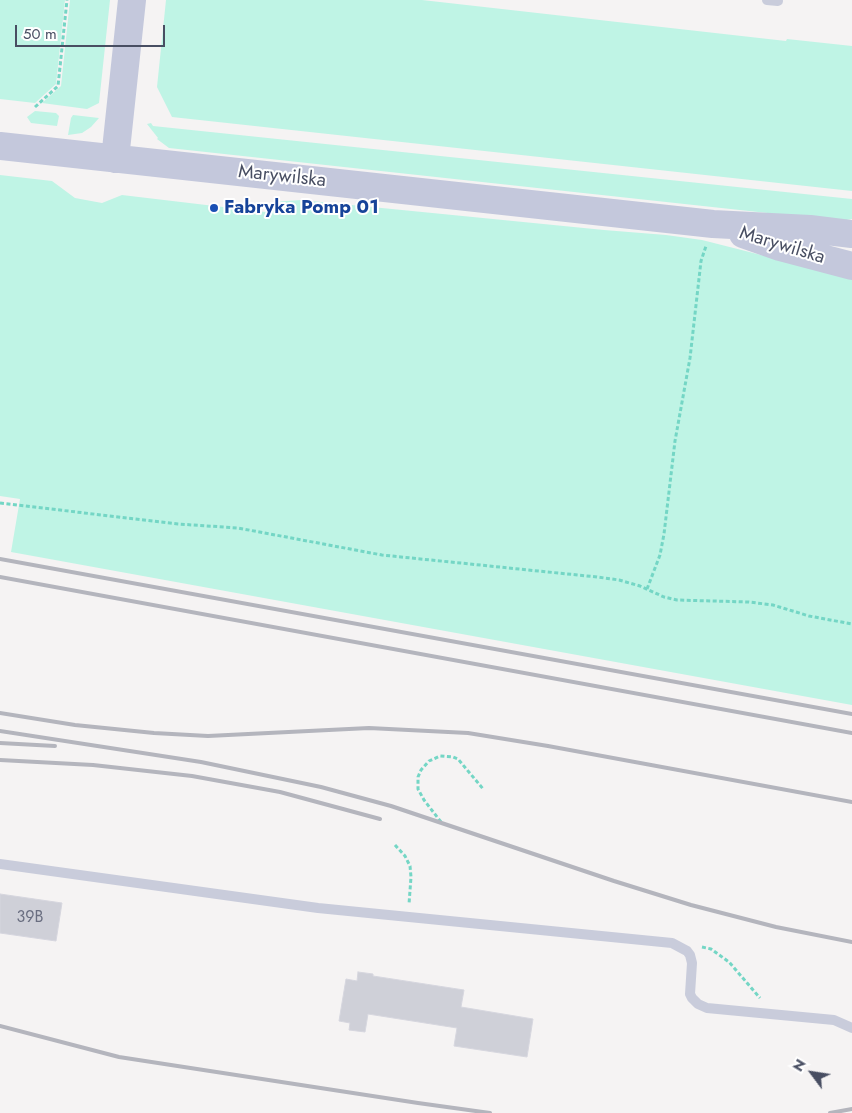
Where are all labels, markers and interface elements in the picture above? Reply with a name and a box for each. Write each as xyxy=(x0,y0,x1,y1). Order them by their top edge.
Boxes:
scale bar xyxy=(18,15,168,47)
text: 50 m xyxy=(23,23,57,45)
street label: Marywilska xyxy=(237,161,327,193)
place label: Fabryka Pomp 01 xyxy=(224,197,379,219)
marker: Fabryka Pomp 01 xyxy=(208,202,220,214)
street label: Marywilska xyxy=(737,222,827,270)
house number: 39B xyxy=(17,908,43,928)
north arrow xyxy=(787,1048,837,1098)
text: N xyxy=(788,1055,811,1075)

